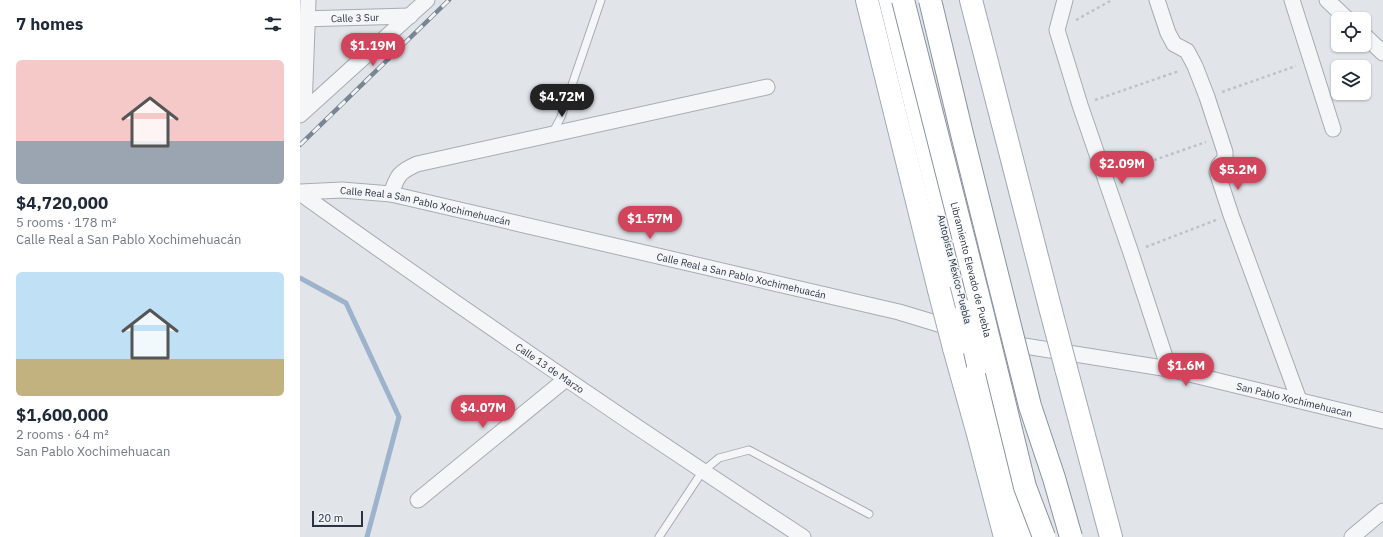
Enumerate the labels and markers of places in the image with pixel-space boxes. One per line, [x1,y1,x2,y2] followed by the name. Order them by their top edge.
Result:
[340,33,406,67] pin: $1.19M
[529,84,595,118] pin: $4.72M
[1089,151,1155,185] pin: $2.09M
[1210,157,1266,191] pin: $5.2M
[617,206,683,240] pin: $1.57M
[1158,353,1214,387] pin: $1.6M
[450,395,516,429] pin: $4.07M

